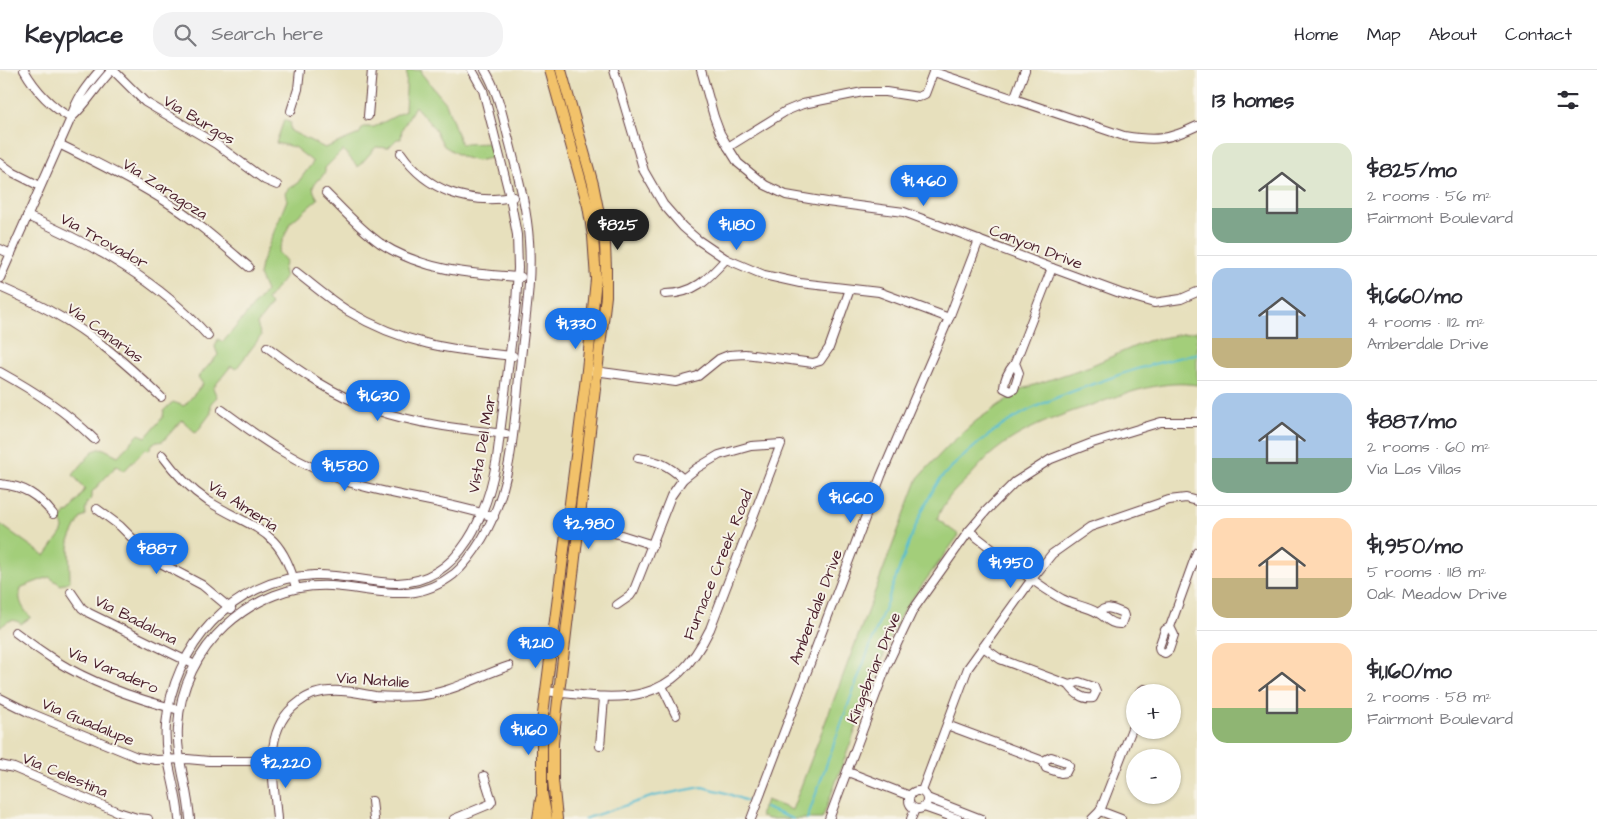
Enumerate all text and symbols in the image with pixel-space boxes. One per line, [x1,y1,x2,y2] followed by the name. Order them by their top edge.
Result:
[153,12,503,57] search box
[25,18,123,52] text: Keyplace
[171,21,199,49] icon: search
[211,21,323,48] text: Search here
[1294,22,1339,47] text: Home
[1367,22,1401,47] text: Map
[1429,22,1477,47] text: About
[1505,22,1572,47] text: Contact
[1212,86,1294,115] text: 13 homes
[1554,86,1582,114] icon: filters
[158,90,239,151] street label: Via Burgos
[117,153,212,226] street label: Via Zaragoza
[1367,156,1457,185] text: $825/mo
[1252,163,1312,223] icon: home
[883,164,965,207] pin: $1,460
[902,170,946,192] text: $1,460
[1367,185,1491,207] text: 2 rooms · 56 m²
[1367,207,1513,229] text: Fairmont Boulevard
[56,208,152,274] street label: Via Trovador
[588,208,648,251] pin: $825
[696,208,778,251] pin: $1,180
[598,214,638,236] text: $825
[719,214,755,236] text: $1,180
[986,219,1086,276] street label: Canyon Drive
[1367,282,1462,311] text: $1,660/mo
[1252,288,1312,348] icon: home
[62,298,148,368] street label: Via Canarias
[535,308,617,350] pin: $1,330
[1367,311,1485,333] text: 4 rooms · 112 m²
[556,313,596,335] text: $1,330
[1367,333,1489,355] text: Amberdale Drive
[337,380,419,422] pin: $1,630
[357,385,399,407] text: $1,630
[463,393,502,495] street label: Vista Del Mar
[1367,407,1457,436] text: $887/mo
[1252,413,1312,473] icon: home
[1367,436,1490,458] text: 2 rooms · 60 m²
[304,450,386,492] pin: $1,580
[322,455,368,477] text: $1,580
[1367,458,1461,480] text: Via Las Villas
[203,475,283,537] street label: Via Almeria
[810,482,892,524] pin: $1,660
[678,487,758,643] street label: Furnace Creek Road
[829,487,873,509] text: $1,660
[548,508,630,550] pin: $2,980
[564,513,614,535] text: $2,980
[127,532,187,575] pin: $887
[1367,532,1463,561] text: $1,950/mo
[137,538,177,560] text: $887
[1252,538,1312,598] icon: home
[784,546,848,668] street label: Amberdale Drive
[970,546,1052,589] pin: $1,950
[989,552,1033,574] text: $1,950
[1367,561,1486,583] text: 5 rooms · 118 m²
[1367,583,1507,605] text: Oak Meadow Drive
[91,590,181,650] street label: Via Badalona
[842,609,907,727] street label: Kingsbriar Drive
[495,626,577,669] pin: $1,210
[518,632,554,654] text: $1,210
[64,641,162,699] street label: Via Varadero
[1367,657,1452,686] text: $1,160/mo
[1252,663,1312,723] icon: home
[336,666,411,694] street label: Via Natalie
[1126,684,1181,804] map controls
[1126,684,1181,739] button: +
[1367,686,1492,708] text: 2 rooms · 58 m²
[38,693,138,752] street label: Via Guadalupe
[1367,708,1513,730] text: Fairmont Boulevard
[488,714,570,756] pin: $1,160
[511,719,547,741] text: $1,160
[245,746,327,789] pin: $2,220
[19,747,111,803] street label: Via Celestina
[1126,749,1181,804] button: −
[261,752,311,774] text: $2,220

